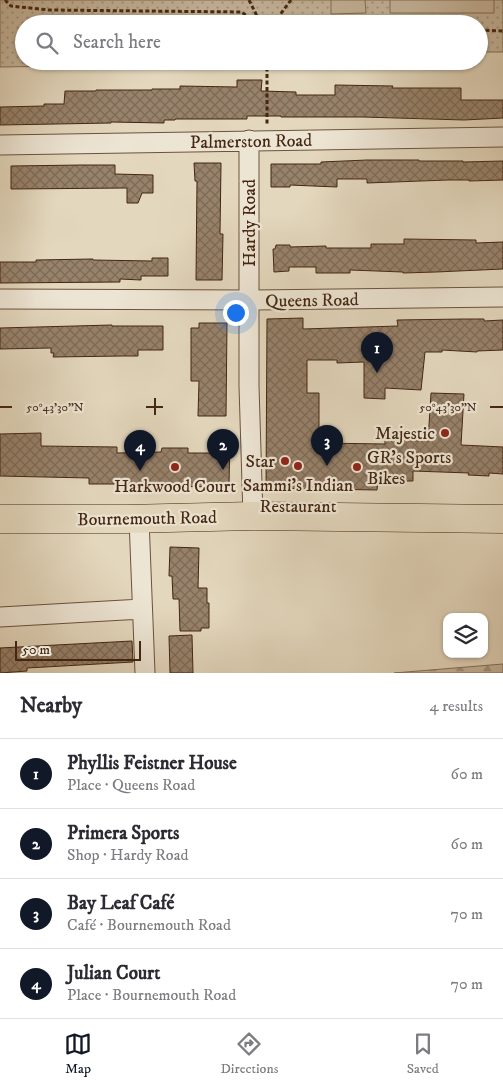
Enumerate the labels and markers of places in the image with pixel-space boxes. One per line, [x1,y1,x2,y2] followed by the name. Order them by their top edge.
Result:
[361,332,393,373] pin: 1
[375,423,435,445] place label: Majestic
[311,425,343,466] pin: 3
[439,427,451,439] marker: Majestic
[207,429,239,470] pin: 2
[124,430,156,471] pin: 4
[367,447,451,490] place label: GR's Sports Bikes
[245,451,275,473] place label: Star
[279,455,291,467] marker: Star
[292,460,304,472] marker: Sammi's Indian Restaurant
[169,461,181,473] marker: Harkwood Court
[351,461,363,473] marker: GR's Sports Bikes
[243,475,354,518] place label: Sammi's Indian Restaurant
[114,476,236,498] place label: Harkwood Court

